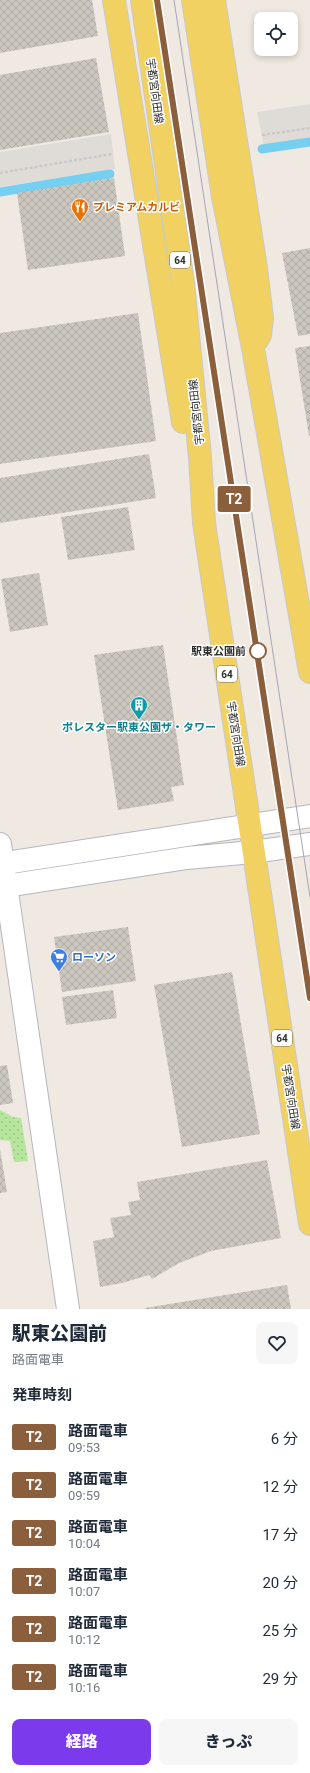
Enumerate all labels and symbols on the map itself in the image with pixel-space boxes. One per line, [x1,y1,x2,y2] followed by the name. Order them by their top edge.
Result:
[143,57,166,125] street label: 宇都宮向田線
[70,197,90,222] restaurant icon: プレミアムカルビ
[93,201,180,214] place label: プレミアムカルビ
[170,252,190,268] road number: 64
[187,378,206,445] street label: 宇都宮向田線
[216,486,252,512] line badge: T2
[249,642,267,660] marker: 駅東公園前
[191,645,246,658] place label: 駅東公園前
[217,666,237,682] road number: 64
[129,695,149,720] building icon: ポレスター駅東公園ザ・タワー
[224,700,247,768] street label: 宇都宮向田線
[62,721,216,734] place label: ポレスター駅東公園ザ・タワー
[49,947,69,972] supermarket icon: ローソン
[72,951,116,964] place label: ローソン
[272,1030,292,1046] road number: 64
[279,1063,302,1131] street label: 宇都宮向田線

